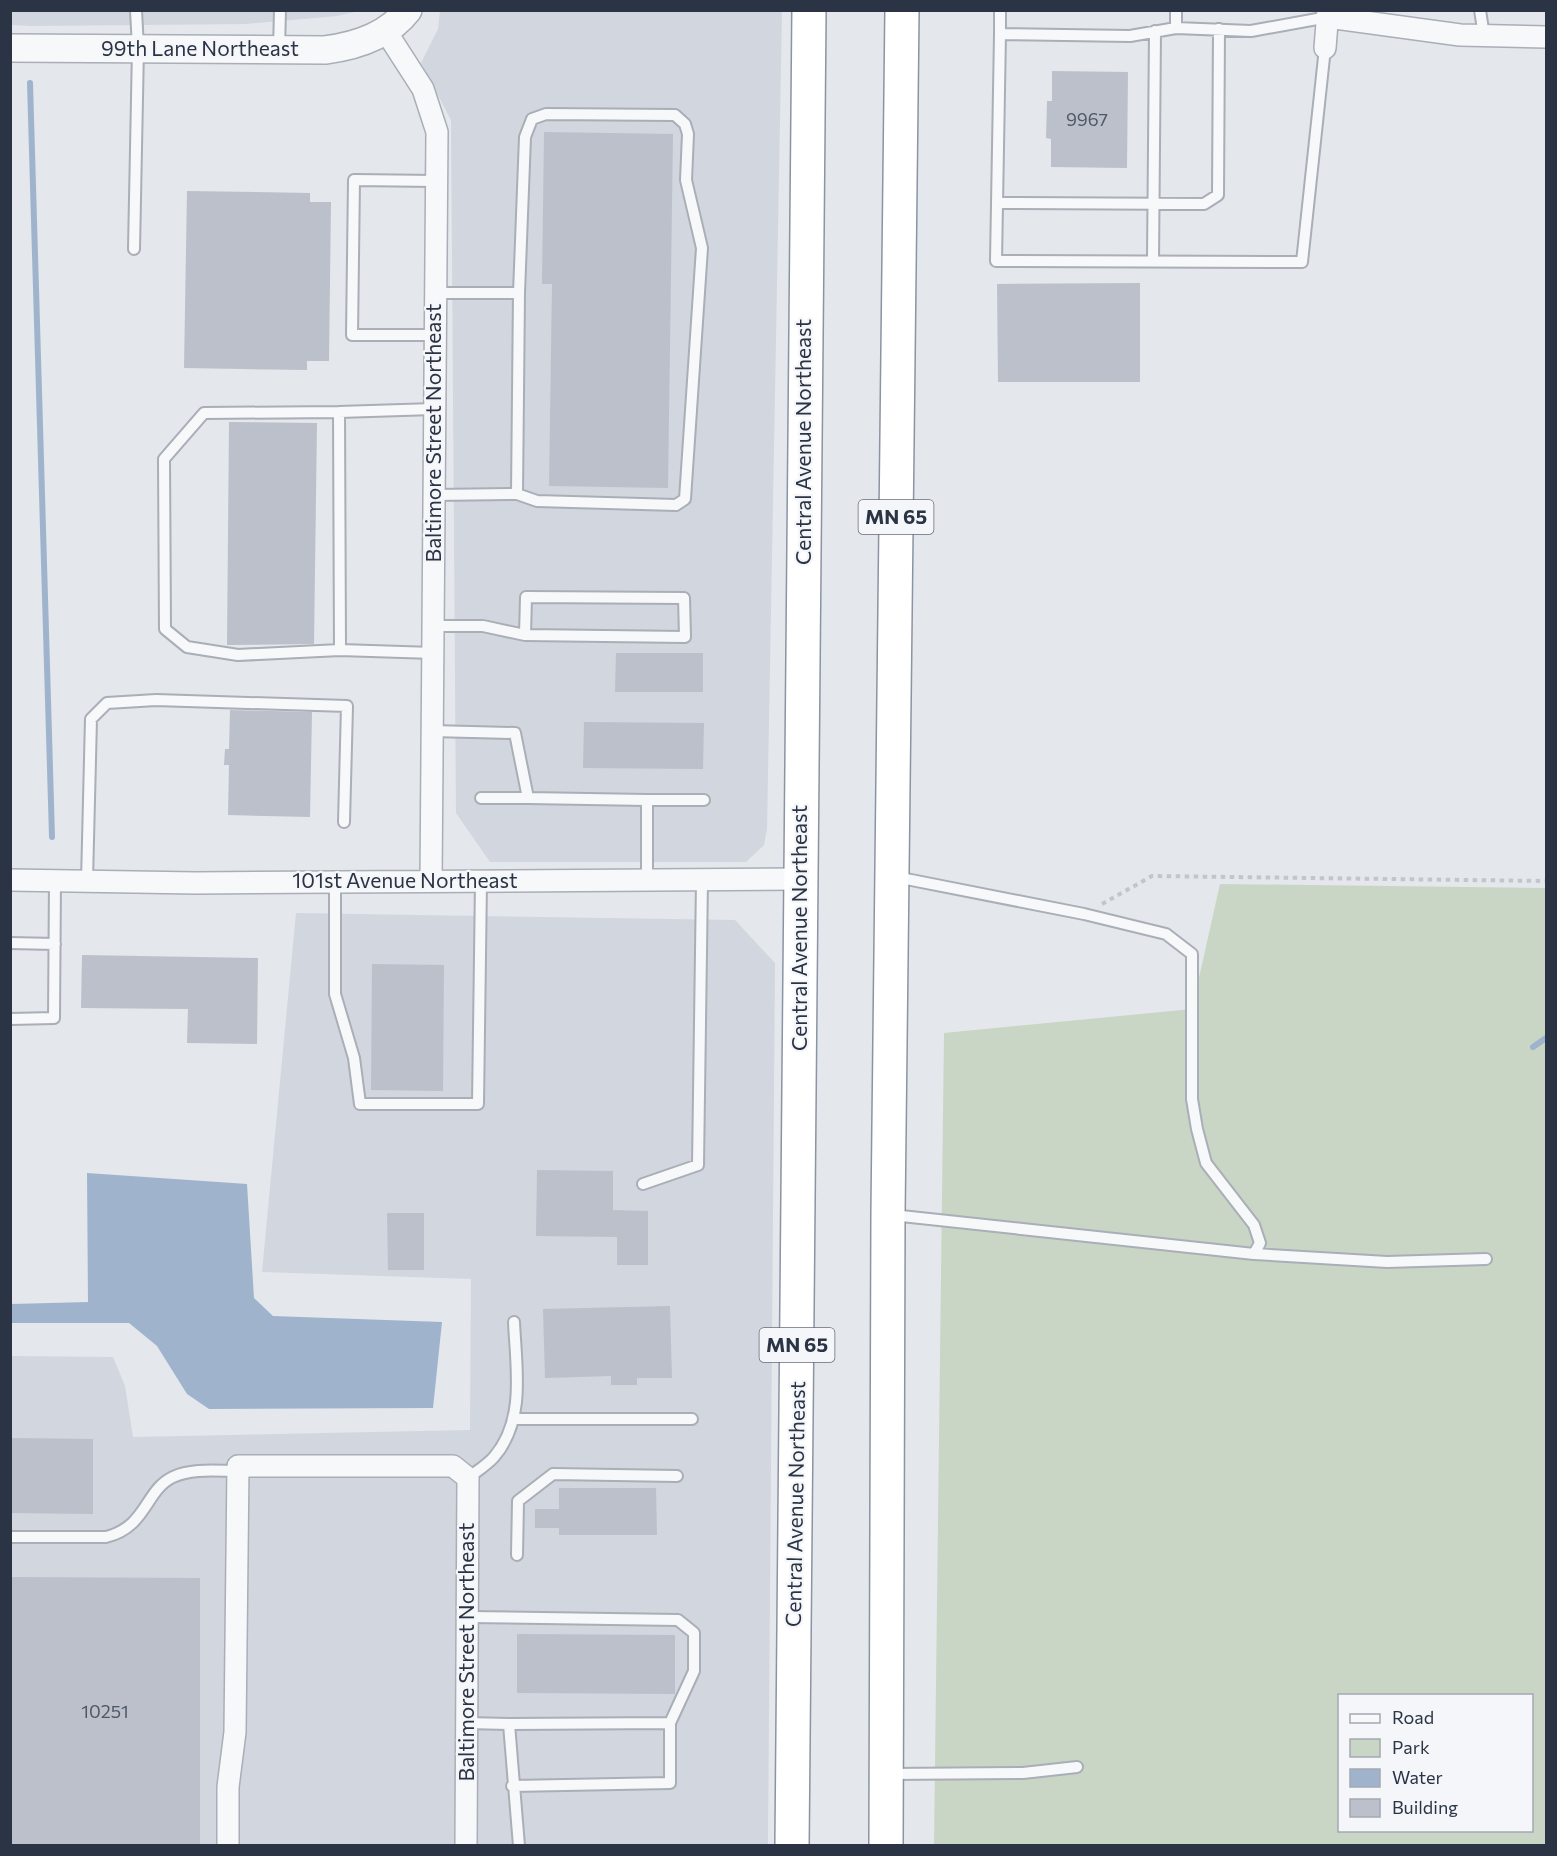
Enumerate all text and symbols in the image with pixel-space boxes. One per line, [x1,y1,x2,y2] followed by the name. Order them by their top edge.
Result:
[101,35,299,60] street label: 99th Lane Northeast
[1066,108,1108,130] house number: 9967
[420,304,445,562] street label: Baltimore Street Northeast
[790,319,815,565] street label: Central Avenue Northeast
[858,500,934,534] road number: MN 65
[786,805,811,1051] street label: Central Avenue Northeast
[292,867,518,892] street label: 101st Avenue Northeast
[760,1328,834,1362] road number: MN 65
[780,1381,809,1627] street label: Central Avenue Northeast
[453,1523,478,1781] street label: Baltimore Street Northeast
[1338,1694,1533,1832] legend
[81,1700,129,1722] house number: 10251
[1392,1706,1434,1728] text: Road
[1392,1736,1430,1758] text: Park
[1392,1766,1443,1788] text: Water
[1392,1796,1458,1818] text: Building

